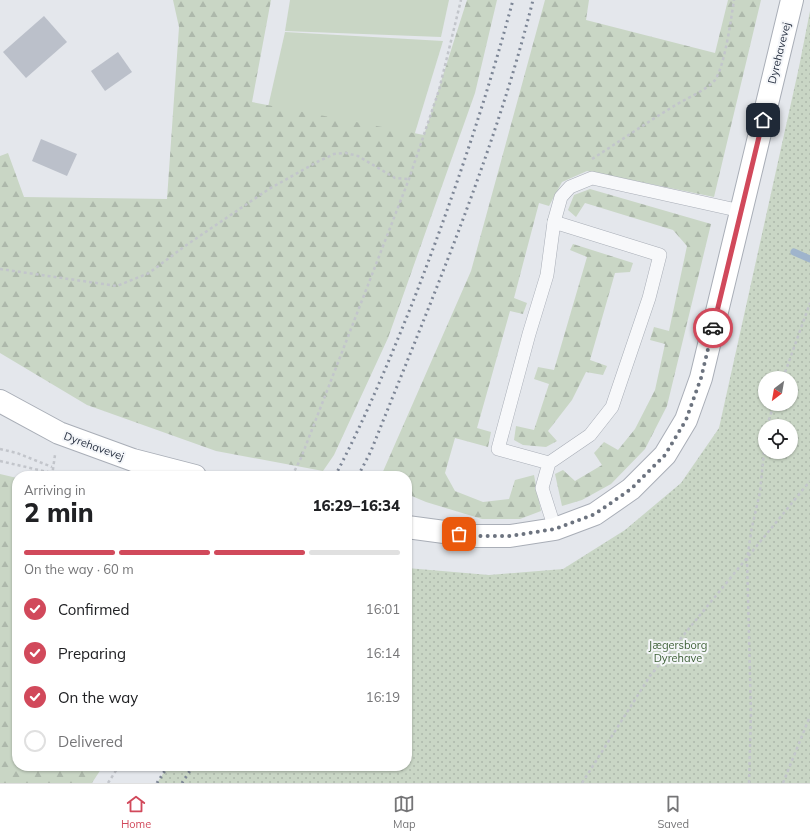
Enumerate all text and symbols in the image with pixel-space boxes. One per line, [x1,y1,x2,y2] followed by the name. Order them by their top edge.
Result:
[765,21,793,85] street label: Dyrehavevej
[746,103,780,137] pin
[752,109,774,131] icon: home
[693,308,733,348] courier
[702,317,724,339] icon: car
[758,371,798,411] north arrow
[758,371,798,459] map controls
[758,419,798,459] button: locate
[62,429,126,463] street label: Dyrehavevej
[24,482,86,498] text: Arriving in
[24,496,94,529] text: 2 min
[313,496,400,515] text: 16:29–16:34
[442,517,476,551] pin
[448,523,470,545] icon: bag
[24,561,134,577] text: On the way · 60 m
[24,598,46,620] icon: check
[58,600,129,619] text: Confirmed
[366,601,400,617] text: 16:01
[649,638,707,665] park label: Jægersborg Dyrehave
[24,642,46,664] icon: check
[58,644,126,663] text: Preparing
[366,645,400,661] text: 16:14
[24,686,46,708] icon: check
[58,688,138,707] text: On the way
[366,689,400,705] text: 16:19
[58,732,123,751] text: Delivered
[121,793,151,831] tab: Home
[393,793,416,831] tab: Map
[657,793,689,831] tab: Saved

